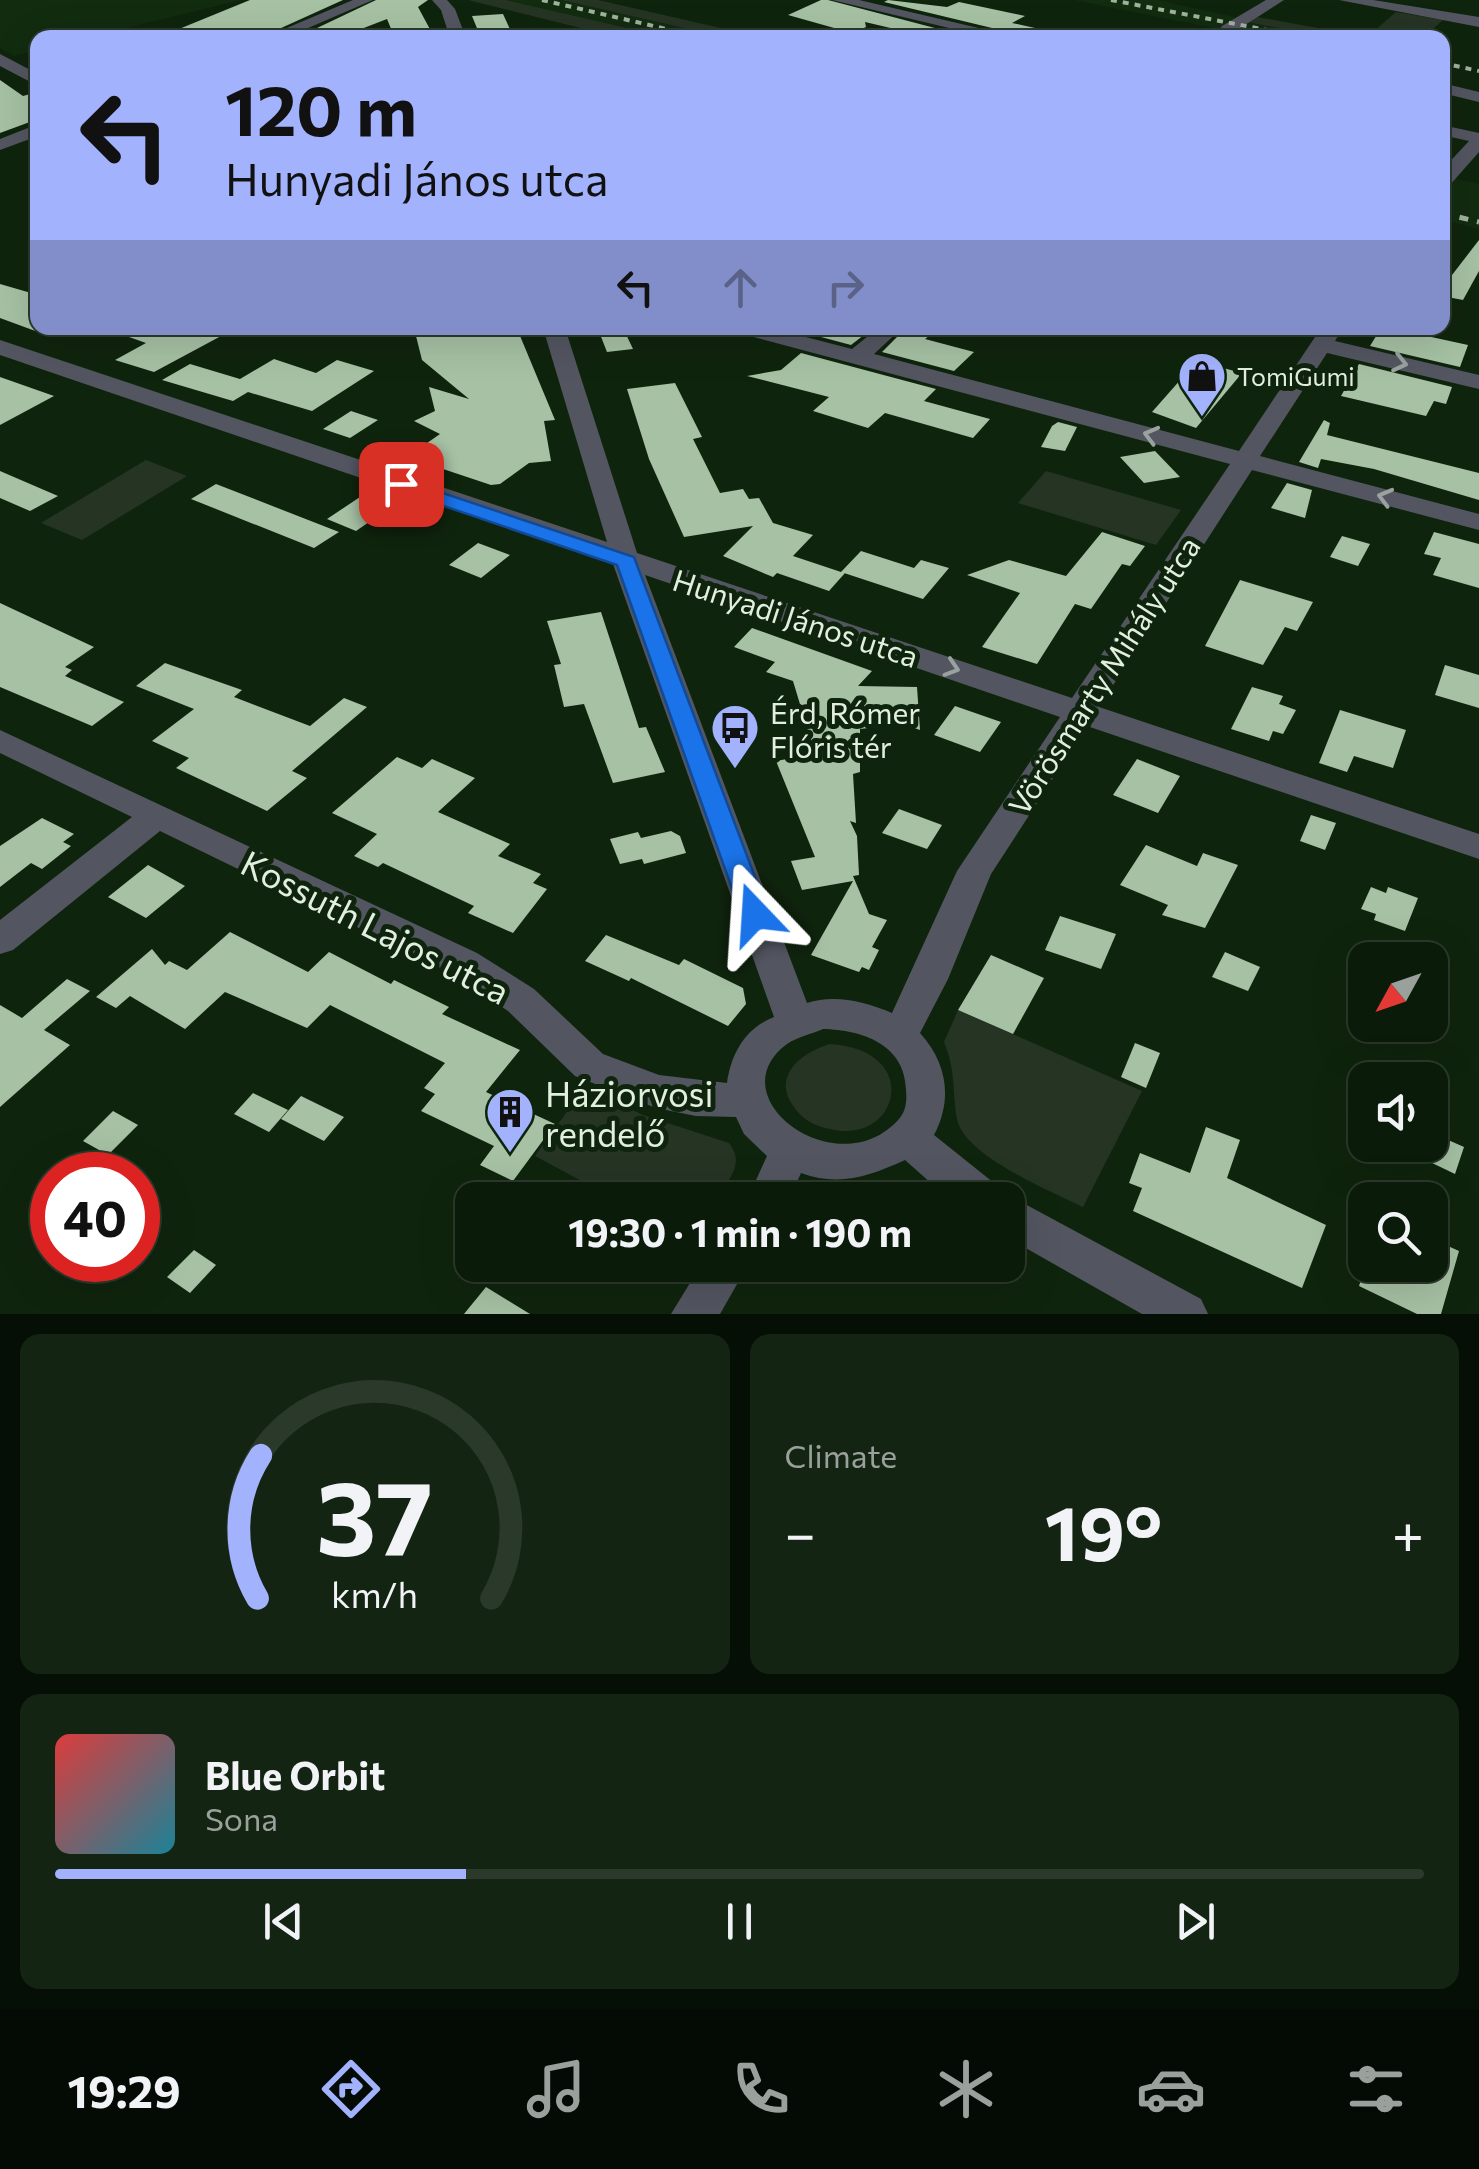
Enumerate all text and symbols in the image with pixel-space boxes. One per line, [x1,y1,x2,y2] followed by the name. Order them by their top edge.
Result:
[225,65,417,150] text: 120 m
[60,70,190,200] icon: left
[225,150,608,205] text: Hunyadi János utca
[608,260,663,315] icon: left
[713,260,768,315] icon: ahead
[818,260,873,315] icon: right
[1176,350,1228,418] shop icon: TomiGumi
[1391,351,1408,372] one-way arrow
[1237,361,1355,391] place label: TomiGumi
[1142,425,1160,446] one-way arrow
[359,442,444,527] pin
[374,457,429,512] icon: arrive
[1377,488,1394,509] one-way arrow
[999,529,1207,821] street label: Vörösmarty Mihály utca
[669,560,923,674] street label: Hunyadi János utca
[943,657,960,677] one-way arrow
[770,693,920,764] place label: Érd, Rómer Flóris tér
[709,702,761,770] bus stop icon: Érd, Rómer Flóris tér
[235,840,517,1012] street label: Kossuth Lajos utca
[703,862,807,966] position arrow
[1348,942,1448,1042] north arrow
[1348,942,1448,1282] map controls
[1348,1062,1448,1162] button: sound
[545,1071,713,1154] place label: Háziorvosi rendelő
[484,1086,536,1154] building icon: Háziorvosi rendelő
[30,1152,160,1282] speed limit sign: 40
[1348,1182,1448,1282] button: search
[568,1208,912,1255] text: 19:30 · 1 min · 190 m
[785,1435,897,1475] text: Climate
[316,1450,433,1577] text: 37
[1045,1485,1163,1576] text: 19°
[785,1498,816,1565] text: −
[1392,1498,1424,1565] text: +
[331,1572,418,1615] text: km/h
[205,1751,385,1798] text: Blue Orbit
[205,1798,278,1838] text: Sona
[256,1894,311,1949] icon: previous
[712,1894,767,1949] icon: pause
[1168,1894,1223,1949] icon: next
[316,2054,386,2124] icon: directions
[521,2054,591,2124] icon: music
[726,2054,796,2124] icon: phone
[931,2054,1001,2124] icon: climate
[1136,2054,1206,2124] icon: car
[1341,2054,1411,2124] icon: filters
[68,2062,181,2117] text: 19:29

